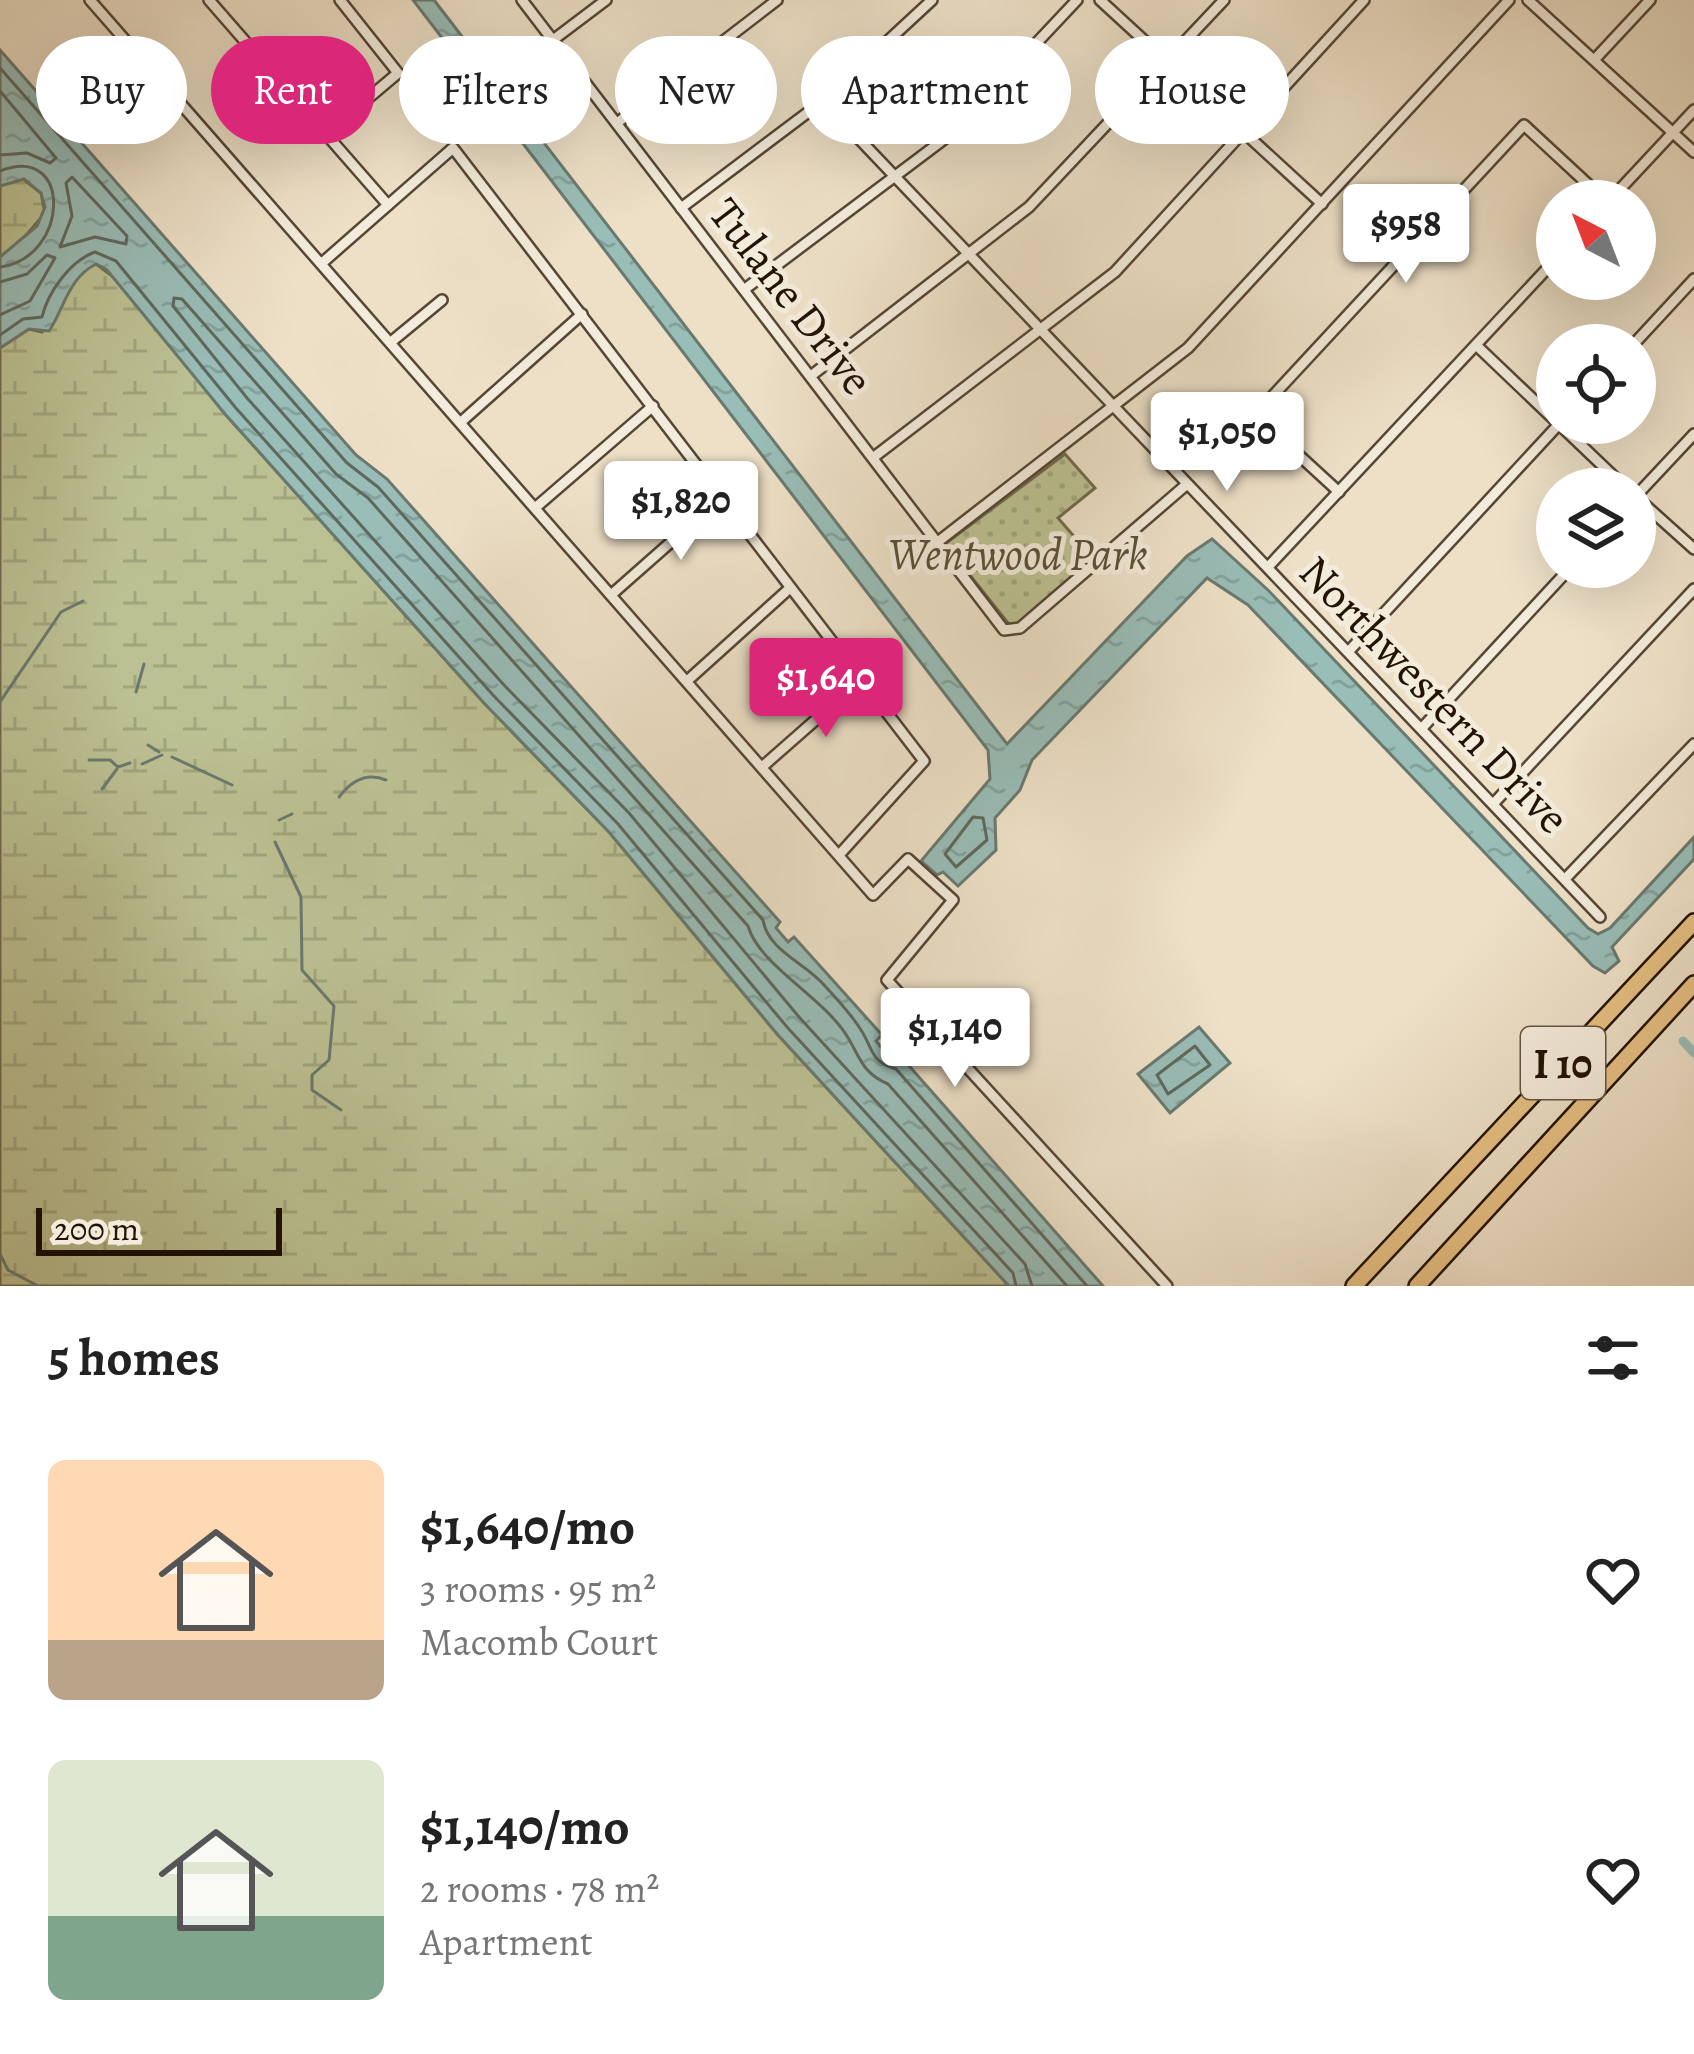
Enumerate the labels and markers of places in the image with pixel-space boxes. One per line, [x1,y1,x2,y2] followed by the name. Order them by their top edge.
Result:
[1335,184,1477,286] pin: $958
[1129,392,1325,494] pin: $1,050
[583,461,779,563] pin: $1,820
[728,638,924,740] pin: $1,640
[857,988,1053,1090] pin: $1,140

